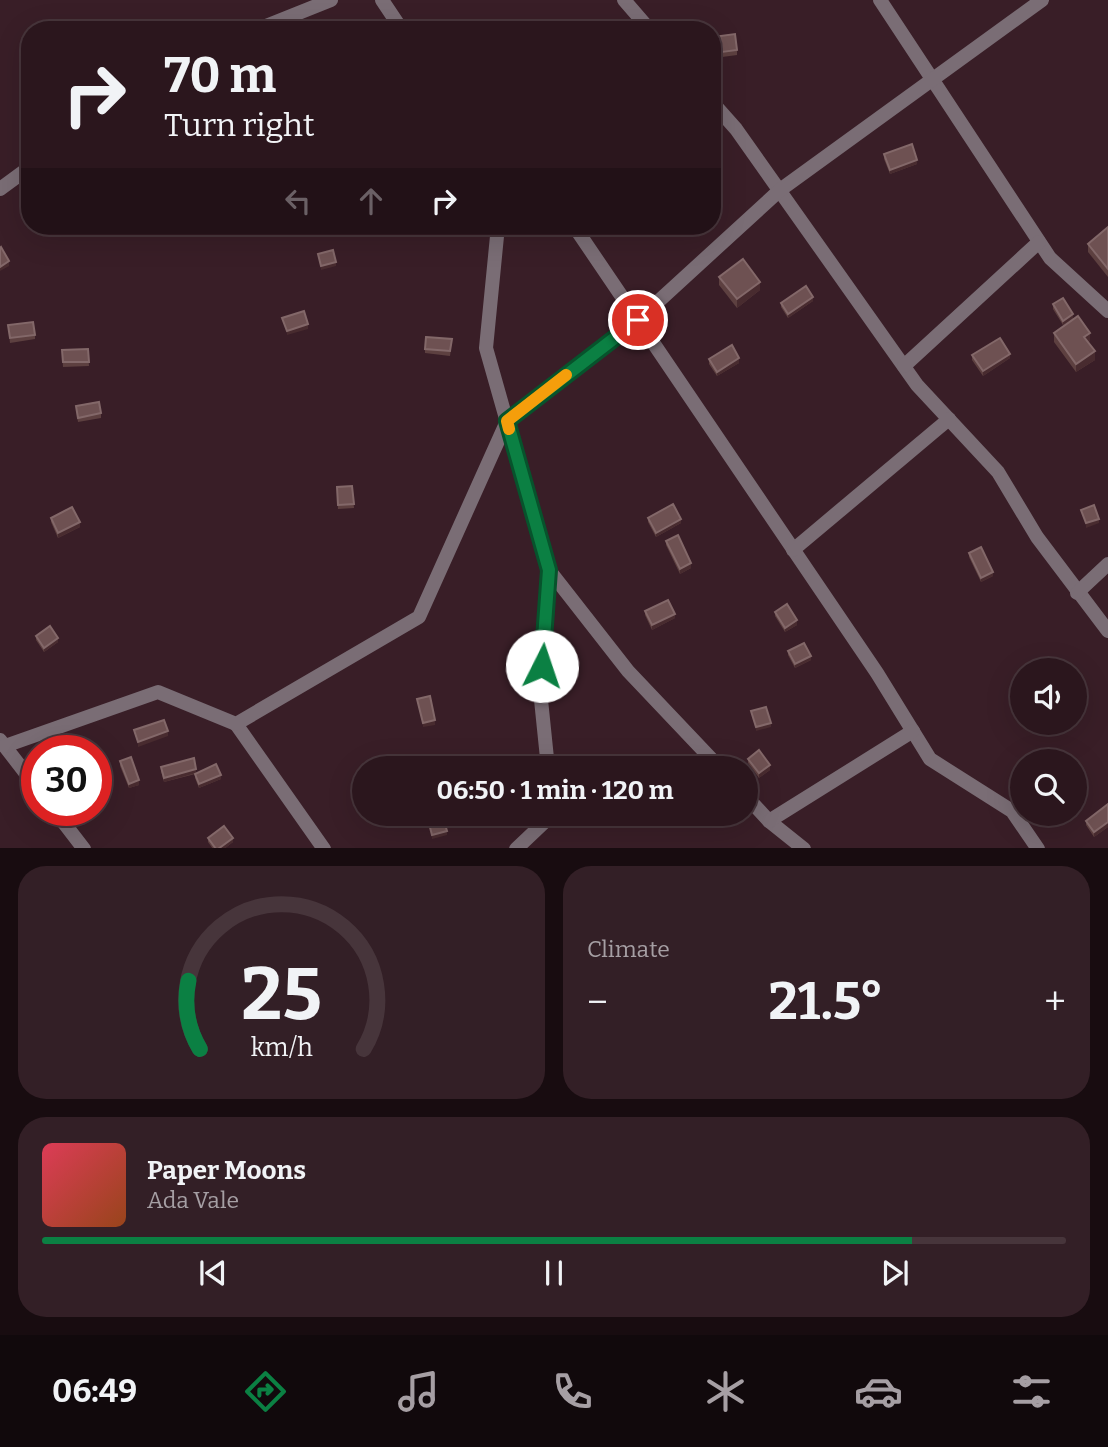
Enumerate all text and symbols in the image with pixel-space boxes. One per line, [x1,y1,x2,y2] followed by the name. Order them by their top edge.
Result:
[164,46,276,105] text: 70 m
[49,49,140,140] icon: right
[164,106,315,144] text: Turn right
[279,182,317,220] icon: left
[352,182,390,220] icon: ahead
[425,182,463,220] icon: right
[608,290,668,350] pin
[619,301,657,339] icon: arrive
[505,629,579,703] position arrow
[1010,658,1087,826] map controls
[1010,658,1087,735] button: sound
[21,735,112,826] speed limit sign: 30
[1010,749,1087,826] button: search
[436,775,674,806] text: 06:50 · 1 min · 120 m
[587,935,670,963] text: Climate
[241,951,322,1038] text: 25
[769,970,884,1033] text: 21.5°
[587,979,608,1025] text: −
[1044,979,1066,1025] text: +
[251,1032,313,1062] text: km/h
[147,1155,306,1186] text: Paper Moons
[147,1186,239,1214] text: Ada Vale
[194,1254,232,1292] icon: previous
[535,1254,573,1292] icon: pause
[876,1254,914,1292] icon: next
[241,1367,290,1416] icon: directions
[394,1367,443,1416] icon: music
[548,1367,597,1416] icon: phone
[701,1367,750,1416] icon: climate
[854,1367,903,1416] icon: car
[1007,1367,1056,1416] icon: filters
[52,1372,137,1410] text: 06:49

